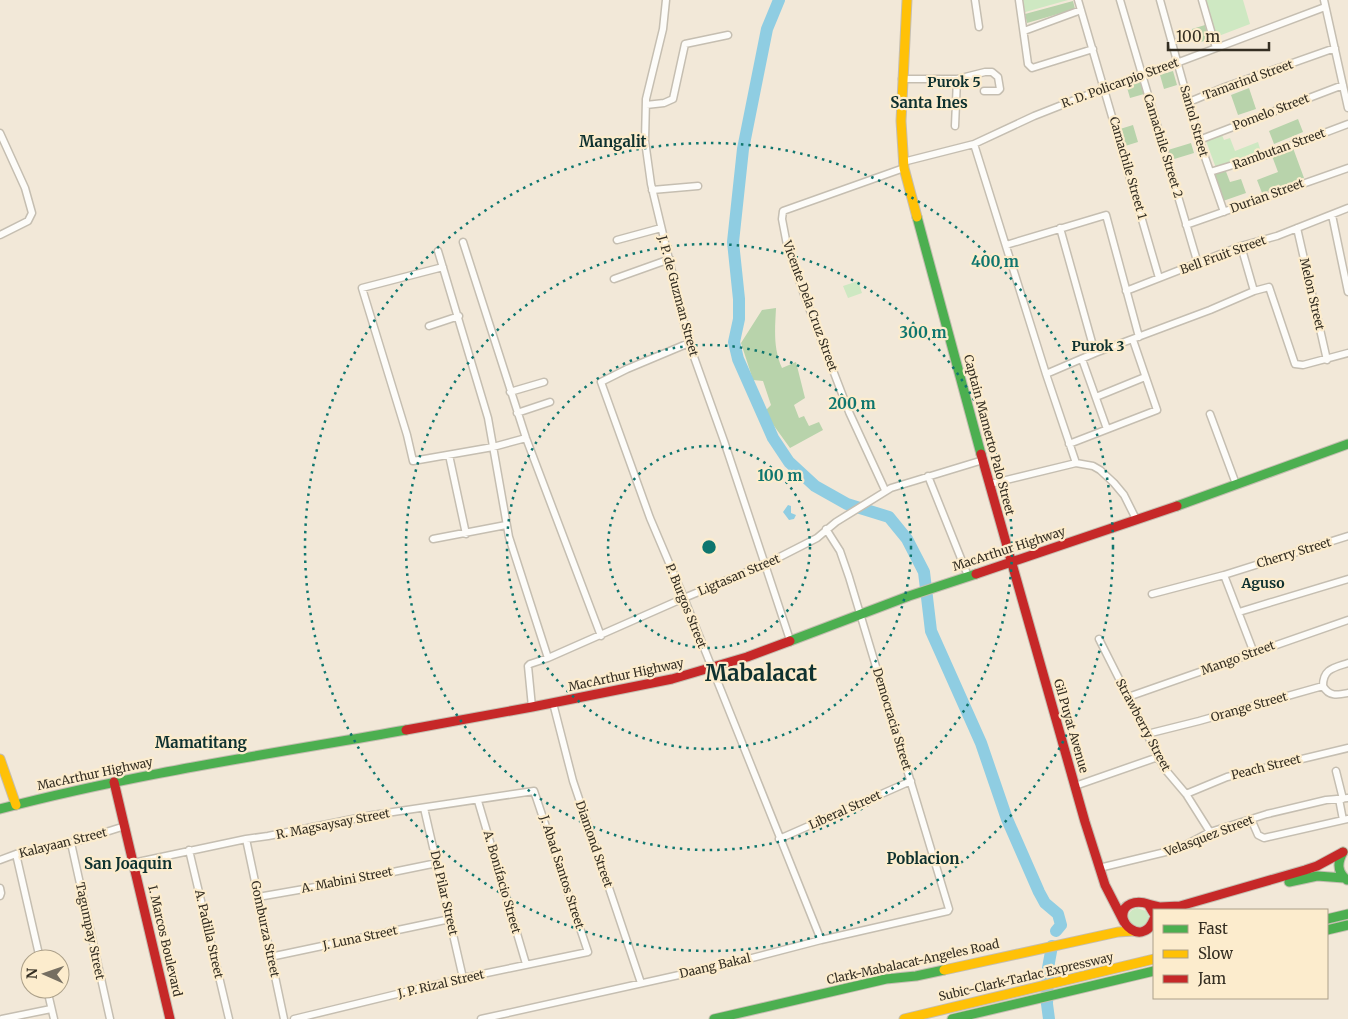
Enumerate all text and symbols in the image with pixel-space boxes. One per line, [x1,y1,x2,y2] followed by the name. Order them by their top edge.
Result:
[1168,20,1269,52] scale bar
[1176,27,1220,46] text: 100 m
[1059,54,1181,111] street label: R. D. Policarpio Street
[1201,56,1295,103] street label: Tamarind Street
[927,73,981,91] district label: Purok 5
[1177,83,1212,159] street label: Santol Street
[1231,90,1311,133] street label: Pomelo Street
[1141,92,1186,199] street label: Camachile Street 2
[890,93,968,112] district label: Santa Ines
[1107,115,1150,221] street label: Camachile Street 1
[1230,125,1328,172] street label: Rambutan Street
[579,132,647,151] district label: Mangalit
[1228,175,1306,216] street label: Durian Street
[1178,232,1268,277] street label: Bell Fruit Street
[655,233,702,358] street label: J. P. de Guzman Street
[779,237,841,374] street label: Vicente Dela Cruz Street
[971,252,1019,271] text: 400 m
[1297,256,1328,332] street label: Melon Street
[899,323,947,342] text: 300 m
[1071,337,1125,355] district label: Purok 3
[961,353,1018,517] street label: Captain Mamerto Palo Street
[828,394,876,413] text: 200 m
[758,466,802,485] text: 100 m
[951,523,1067,574] street label: MacArthur Highway
[1255,534,1333,571] street label: Cherry Street
[700,538,718,556] centre of rings
[696,550,782,599] street label: Ligtasan Street
[663,561,710,651] street label: P. Burgos Street
[1240,574,1285,592] district label: Aguso
[1199,637,1277,678] street label: Mango Street
[567,655,685,694] street label: MacArthur Highway
[705,659,817,687] district label: Mabalacat
[870,666,915,772] street label: Democracia Street
[1113,676,1174,774] street label: Strawberry Street
[1051,677,1092,775] street label: Gil Puyat Avenue
[1209,688,1289,725] street label: Orange Street
[155,733,248,752] district label: Mamatitang
[1230,751,1303,782] street label: Peach Street
[36,754,154,793] street label: MacArthur Highway
[806,787,884,832] street label: Liberal Street
[573,799,616,889] street label: Diamond Street
[275,805,391,842] street label: R. Magsaysay Street
[537,812,588,931] street label: J. Abad Santos Street
[1161,812,1256,860] street label: Velasquez Street
[17,824,109,861] street label: Kalayaan Street
[480,828,524,935] street label: A. Bonifacio Street
[427,849,462,937] street label: Del Pilar Street
[887,849,959,868] district label: Poblacion
[84,854,172,873] district label: San Joaquin
[299,863,394,896] street label: A. Mabini Street
[248,879,283,979] street label: Gomburza Street
[73,881,108,981] street label: Tagumpay Street
[145,884,186,998] street label: I. Marcos Boulevard
[192,887,227,980] street label: A. Padilla Street
[1153,909,1328,999] legend
[1198,919,1228,938] text: Fast
[320,922,399,953] street label: J. Luna Street
[825,936,1001,987] street label: Clark-Mabalacat-Angeles Road
[1198,944,1233,963] text: Slow
[20,949,70,999] north arrow
[937,949,1115,1004] street label: Subic-Clark-Tarlac Expressway
[678,950,752,981] street label: Daang Bakal
[395,966,486,1001] street label: J. P. Rizal Street
[23,968,41,979] text: N
[1197,969,1226,988] text: Jam

